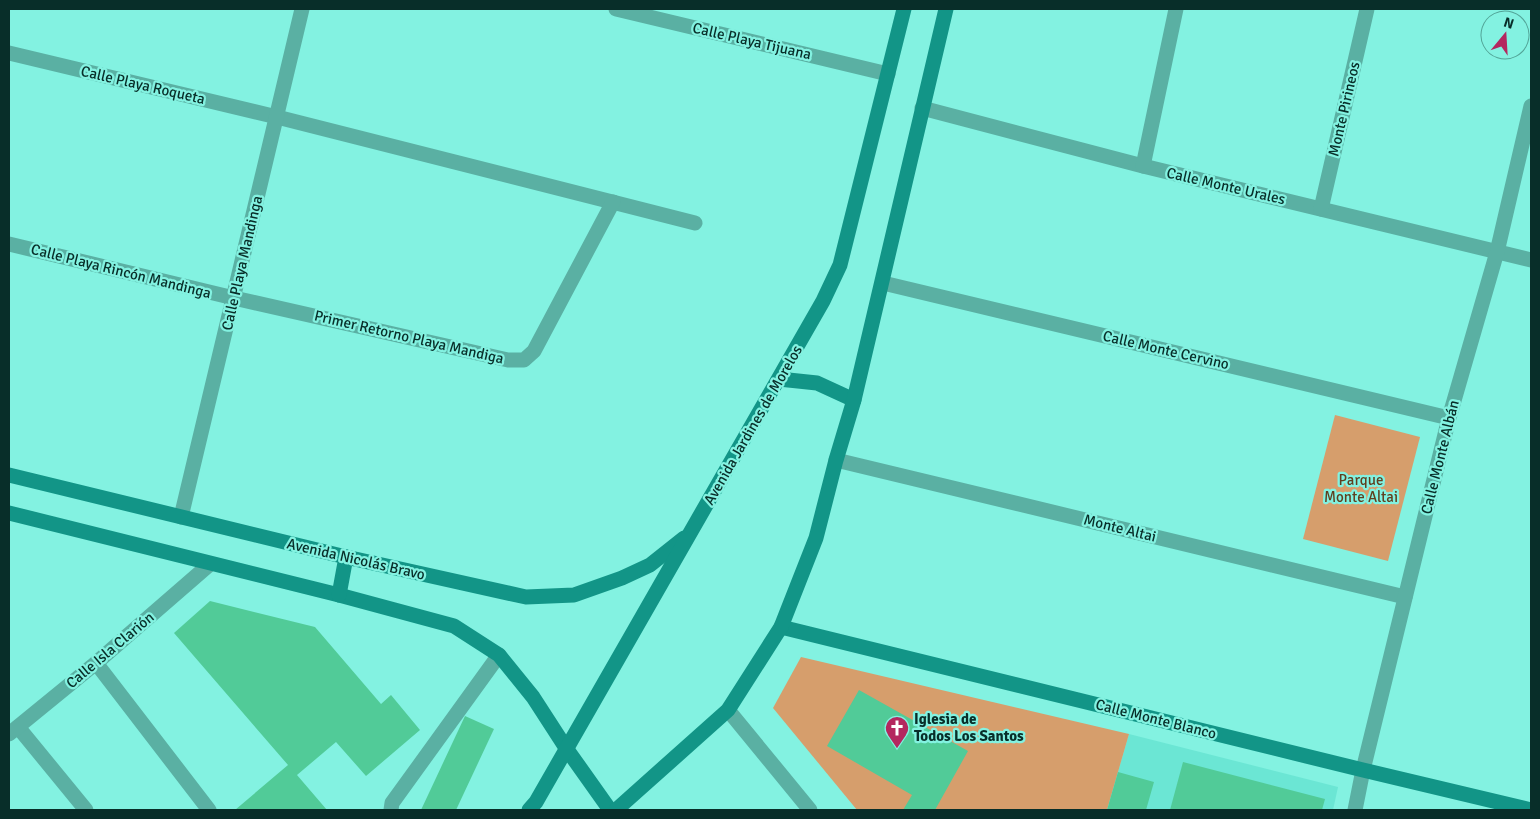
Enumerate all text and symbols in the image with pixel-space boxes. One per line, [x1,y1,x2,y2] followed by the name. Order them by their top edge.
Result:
[1480,10,1530,60] north arrow
[1502,14,1516,33] text: N
[691,19,813,63] street label: Calle Playa Tijuana
[1324,60,1364,158] street label: Monte Pirineos
[79,62,207,108] street label: Calle Playa Roqueta
[1165,164,1288,209] street label: Calle Monte Urales
[218,194,266,332] street label: Calle Playa Mandinga
[29,240,213,302] street label: Calle Playa Rincón Mandinga
[312,306,506,368] street label: Primer Retorno Playa Mandiga
[1101,327,1231,373] street label: Calle Monte Cervino
[700,342,806,508] street label: Avenida Jardines de Morelos
[1417,398,1463,516] street label: Calle Monte Albán
[1324,471,1398,506] park label: Parque Monte Altai
[1082,510,1158,546] street label: Monte Altai
[285,534,427,584] street label: Avenida Nicolás Bravo
[62,608,158,692] street label: Calle Isla Clarión
[1094,695,1219,743] street label: Calle Monte Blanco
[914,710,1024,745] place label: Iglesia de Todos Los Santos
[884,715,910,749] church icon: Iglesia de Todos Los Santos

